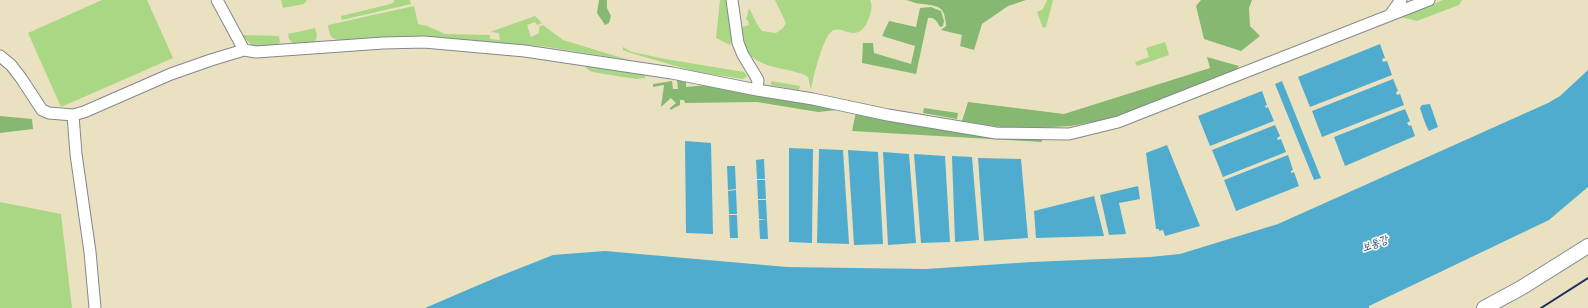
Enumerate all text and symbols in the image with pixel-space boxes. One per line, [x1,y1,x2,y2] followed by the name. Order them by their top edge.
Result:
[1360,233,1390,255] water label: 보통강

